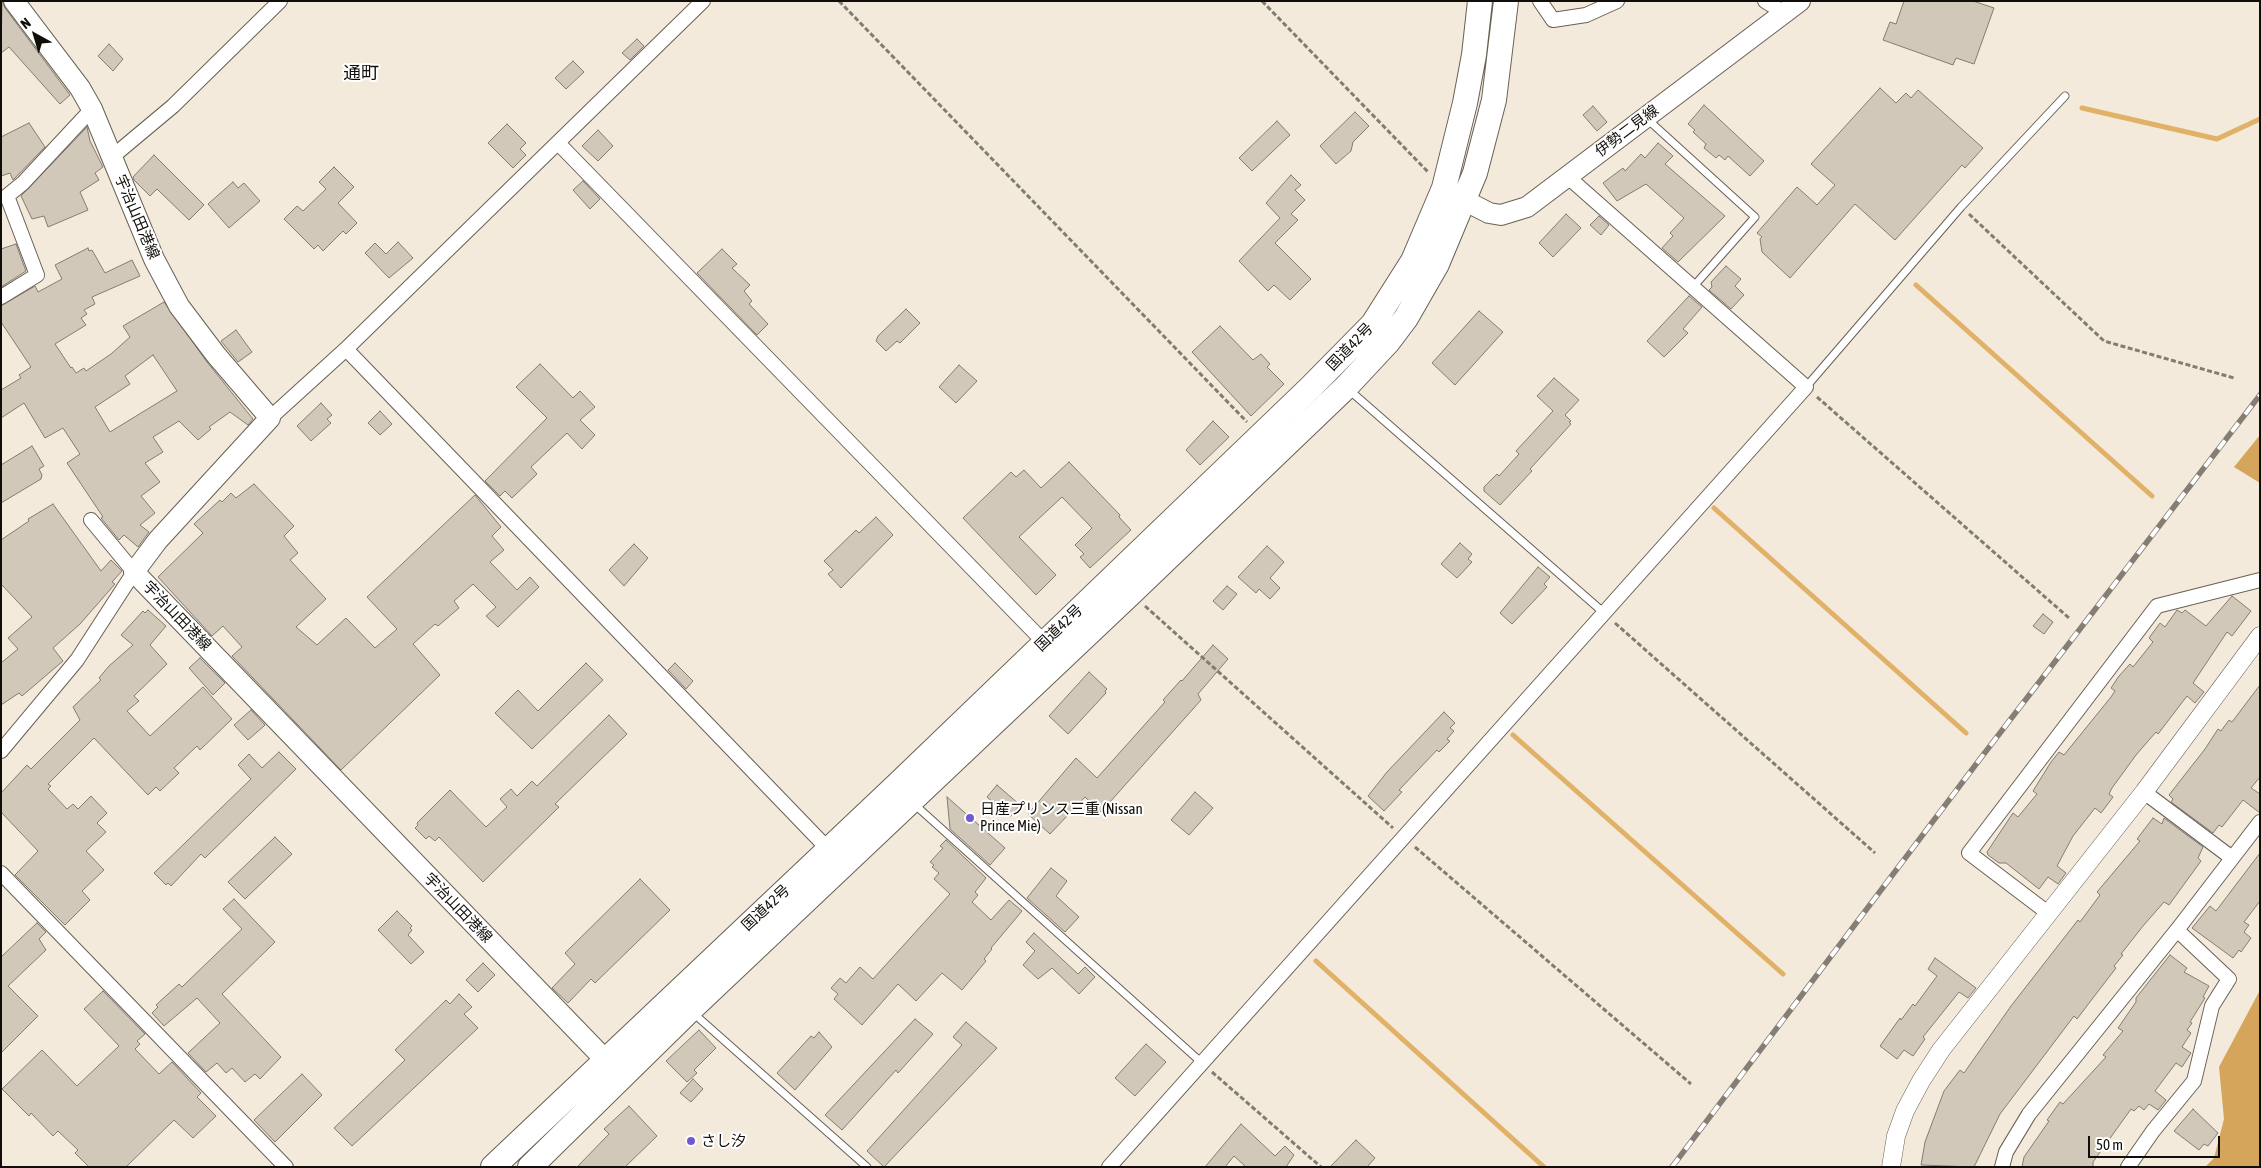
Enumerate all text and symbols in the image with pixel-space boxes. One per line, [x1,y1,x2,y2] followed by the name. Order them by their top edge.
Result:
[10,10,60,60] north arrow
[17,15,34,32] text: N
[343,62,379,84] district label: 通町
[1592,101,1662,161] street label: 伊勢二見線
[111,172,163,262] street label: 宇治山田港線
[1323,319,1377,375] street label: 国道42号
[139,577,215,655] street label: 宇治山田港線
[1031,601,1087,655] street label: 国道42号
[980,800,1143,835] place label: 日産プリンス三重 (Nissan Prince Mie)
[964,812,976,824] marker: 日産プリンス三重 (Nissan Prince Mie)
[420,869,496,947] street label: 宇治山田港線
[738,881,794,935] street label: 国道42号
[2091,1126,2224,1158] scale bar
[701,1132,746,1150] place label: さし汐
[685,1135,697,1147] marker: さし汐
[2096,1136,2123,1153] text: 50 m

